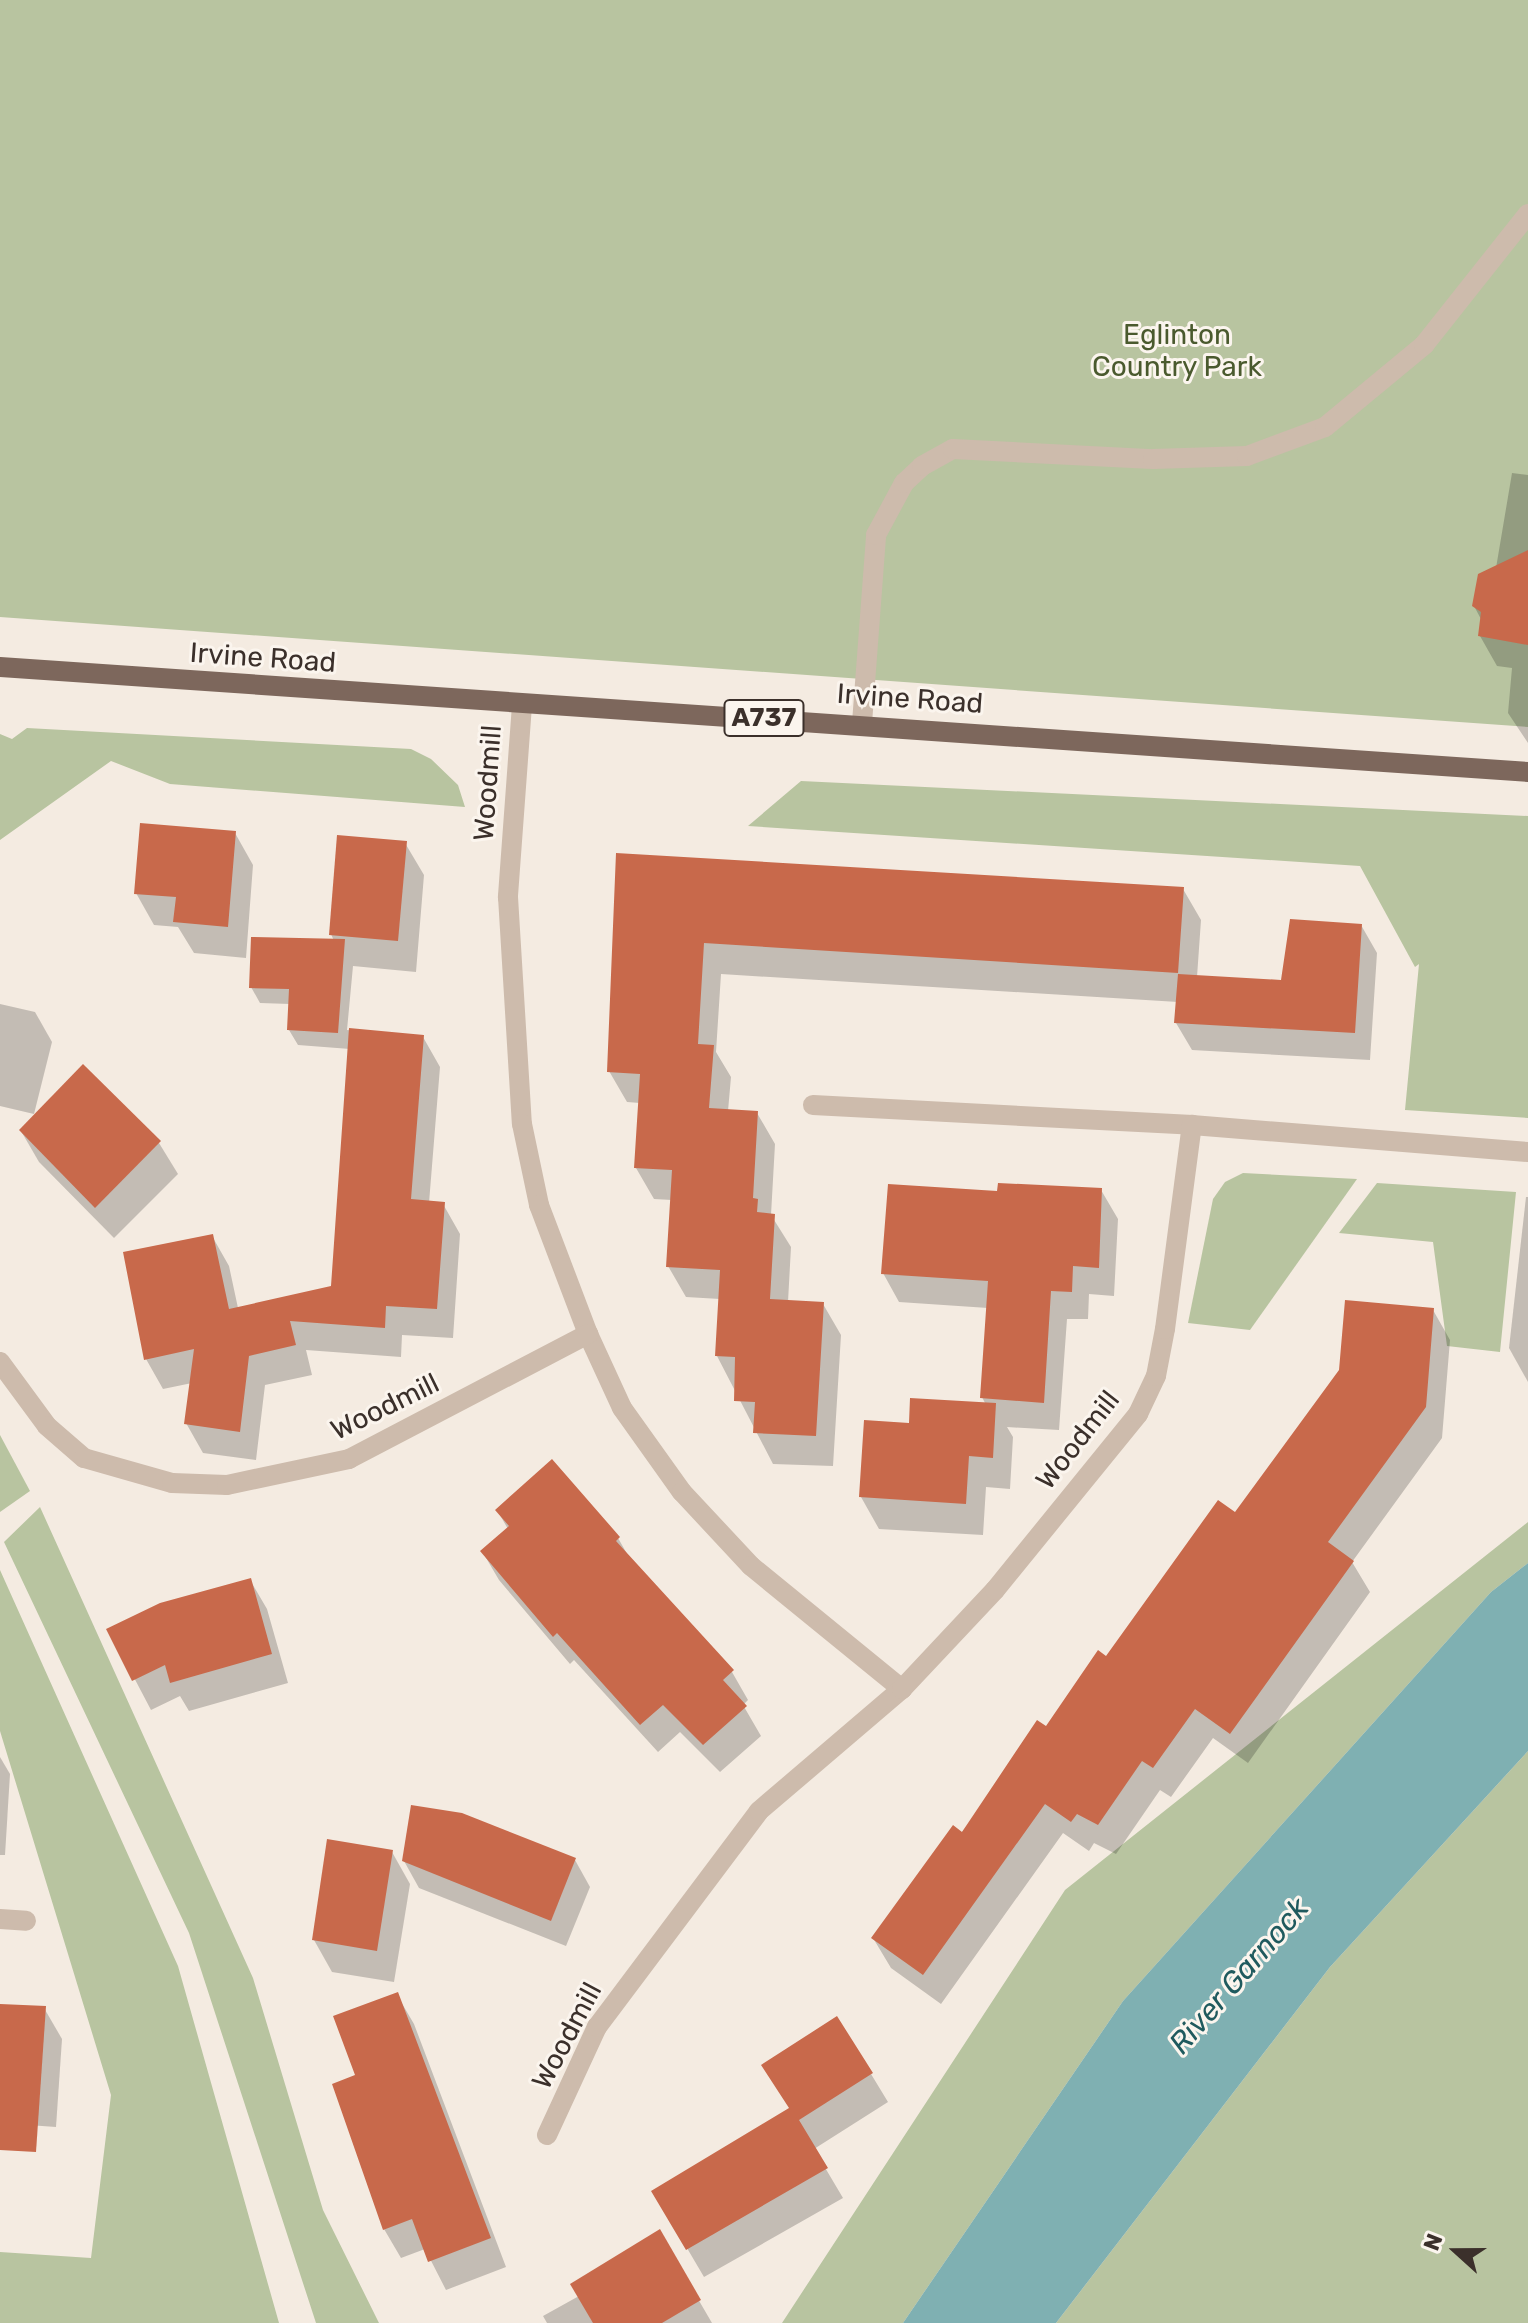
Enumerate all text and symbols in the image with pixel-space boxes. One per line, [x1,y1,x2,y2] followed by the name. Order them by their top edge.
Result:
[1092,318,1262,384] park label: Eglinton Country Park
[189,636,337,680] street label: Irvine Road
[836,677,984,721] street label: Irvine Road
[722,696,806,740] road number: A737
[467,724,509,842] street label: Woodmill
[326,1366,444,1448] street label: Woodmill
[1029,1384,1127,1496] street label: Woodmill
[1161,1890,1317,2062] water label: River Garnock
[525,1977,609,2095] street label: Woodmill
[1416,2211,1496,2291] north arrow
[1418,2230,1449,2254] text: N

